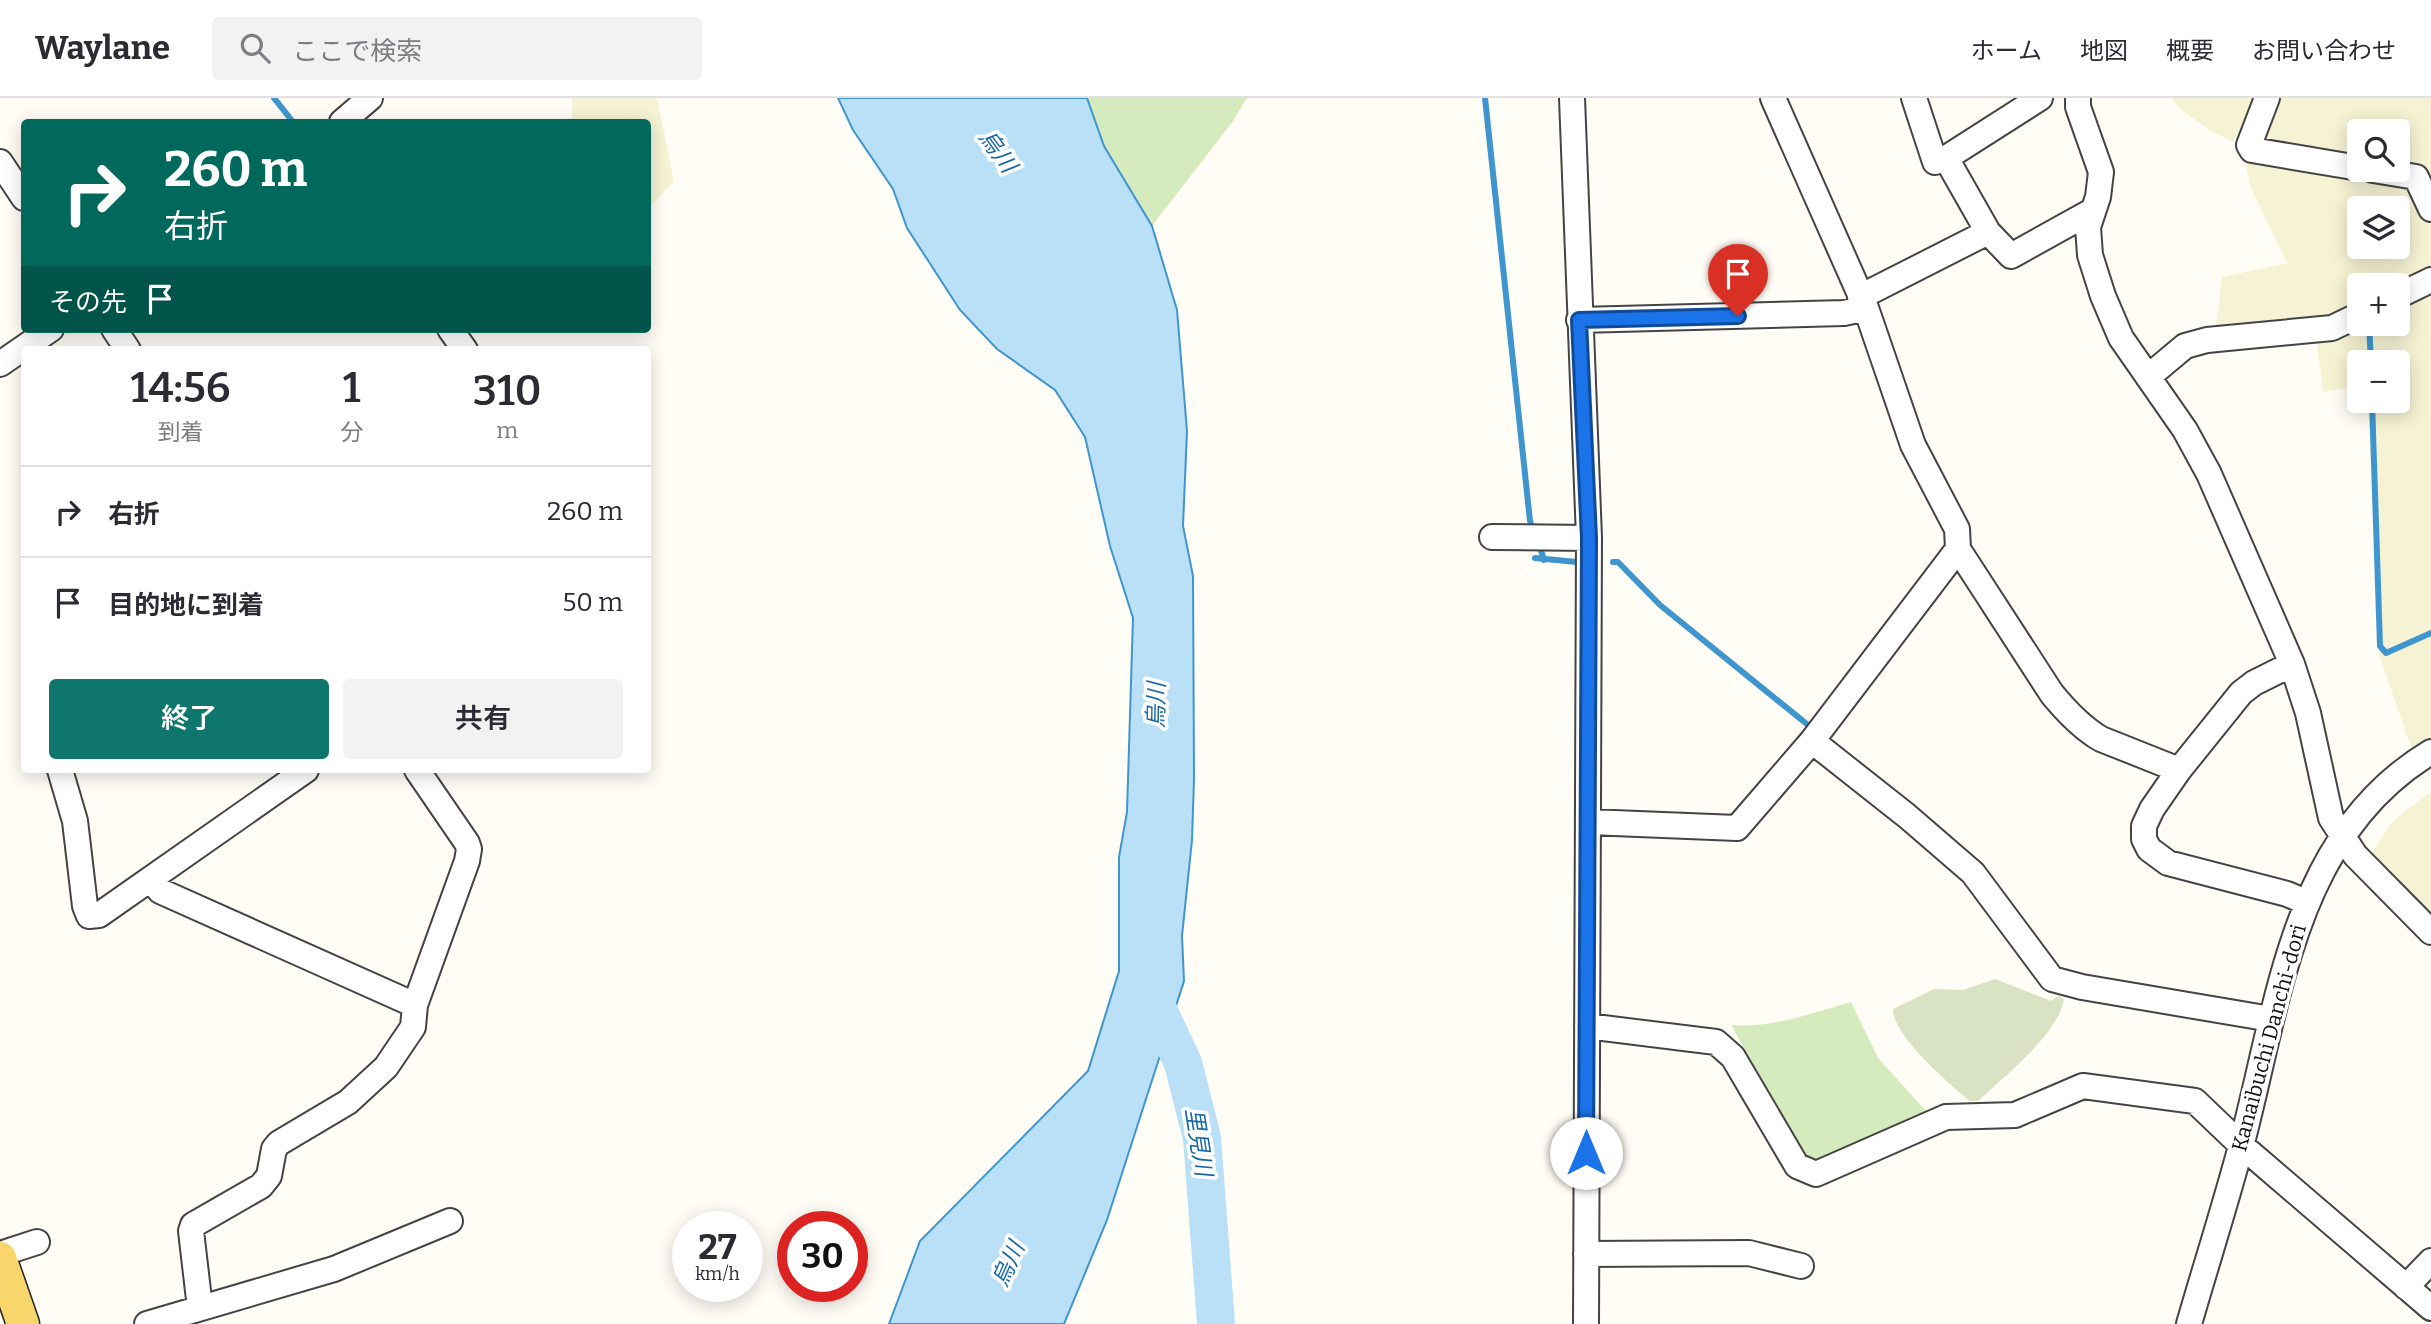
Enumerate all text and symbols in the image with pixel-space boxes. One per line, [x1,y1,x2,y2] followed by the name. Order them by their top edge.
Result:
[212,17,702,80] search box
[35,28,170,68] text: Waylane
[236,29,274,67] icon: search
[292,36,422,67] text: ここで検索
[1971,37,2042,65] text: ホーム
[2080,37,2128,65] text: 地図
[2166,37,2214,65] text: 概要
[2252,37,2396,65] text: お問い合わせ
[2347,119,2410,413] map controls
[2347,119,2410,182] button: search
[973,124,1025,180] water label: 烏川
[164,140,307,199] text: 260 m
[49,147,140,238] icon: right
[2347,196,2410,259] button: layers
[164,207,228,245] text: 右折
[1708,244,1768,316] pin
[1719,255,1757,293] icon: arrive
[2347,273,2410,336] button: +
[141,280,179,318] icon: arrive
[49,287,127,318] text: その先
[2347,350,2410,413] button: −
[131,363,231,413] text: 14:56
[343,363,361,413] text: 1
[473,366,541,416] text: 310
[496,416,518,444] text: m
[158,418,204,446] text: 到着
[340,418,363,446] text: 分
[49,493,87,531] icon: right
[547,496,623,527] text: 260 m
[108,499,160,530] text: 右折
[49,584,87,622] icon: arrive
[562,587,623,618] text: 50 m
[108,590,264,621] text: 目的地に到着
[49,679,329,759] button: 終了
[343,679,623,759] button: 共有
[1142,679,1170,728] water label: 烏川
[2226,922,2312,1154] street label: Kanaibuchi Danchi-dori
[1180,1106,1219,1181] water label: 里見川
[1549,1116,1623,1190] position arrow
[777,1211,868,1302] speed limit sign: 30
[698,1226,737,1268] text: 27
[986,1235,1031,1291] water label: 烏川
[695,1263,740,1285] text: km/h

